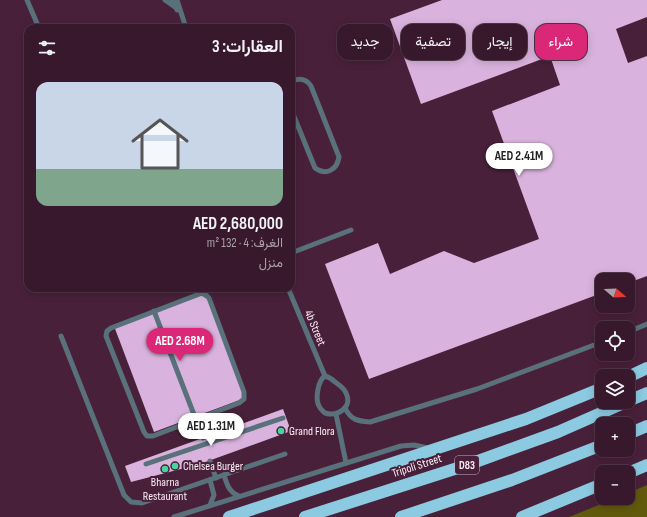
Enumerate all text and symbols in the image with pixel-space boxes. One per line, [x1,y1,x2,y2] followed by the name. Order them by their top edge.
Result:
[337,24,393,60] chip: جديد
[401,24,465,60] chip: تصفية
[473,24,527,60] chip: إيجار
[535,24,587,60] chip: شراء
[36,37,58,59] icon: filters
[212,37,283,57] text: العقارات: 3
[124,108,196,180] icon: home
[473,143,565,177] pin: AED 2.41M
[495,148,543,164] text: AED 2.41M
[193,214,283,234] text: AED 2,680,000
[207,235,283,251] text: الغرف: 4 · 132 m²
[259,255,283,271] text: منزل
[595,273,635,313] north arrow
[595,273,635,505] map controls
[301,308,329,348] street label: 4b Street
[595,321,635,361] button: locate
[134,328,226,362] pin: AED 2.68M
[155,333,205,349] text: AED 2.68M
[595,369,635,409] button: layers
[165,413,257,447] pin: AED 1.31M
[595,417,635,457] button: +
[187,418,235,434] text: AED 1.31M
[289,424,335,439] place label: Grand Flora
[276,426,286,436] marker: Grand Flora
[390,451,444,481] street label: Tripoli Street
[455,456,479,474] road number: D83
[183,459,244,474] place label: Chelsea Burger
[170,461,180,471] marker: Chelsea Burger
[160,464,170,474] marker: Bharna Restaurant
[595,465,635,505] button: −
[143,475,188,504] place label: Bharna Restaurant

